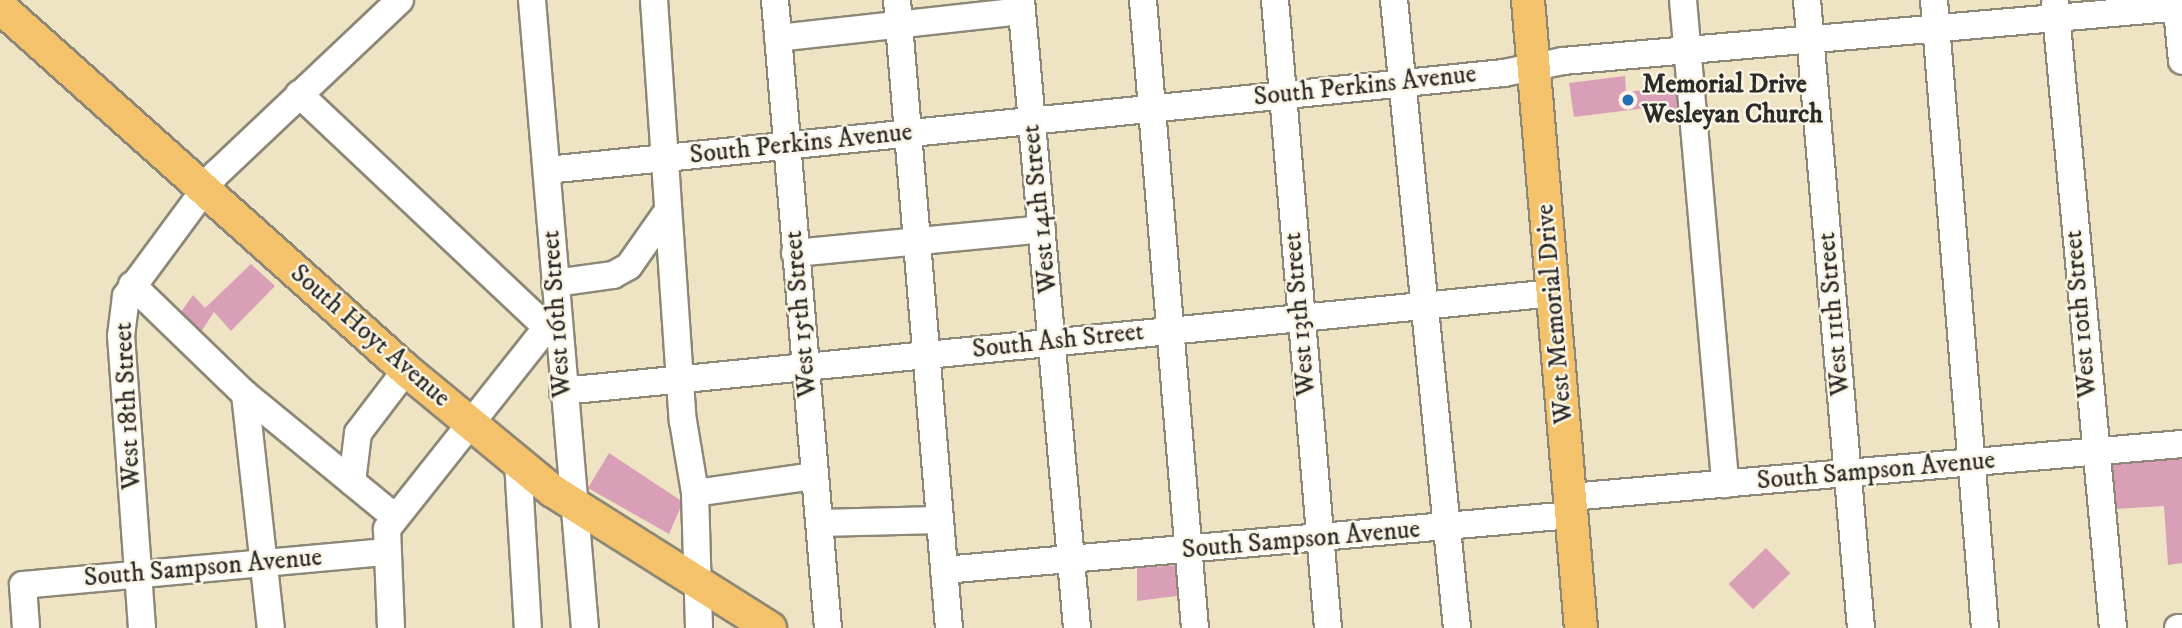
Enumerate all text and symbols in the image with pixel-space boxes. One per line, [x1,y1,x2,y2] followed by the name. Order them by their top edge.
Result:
[1252,59,1478,113] street label: South Perkins Avenue
[1642,69,1823,130] place label: Memorial Drive Wesleyan Church
[1620,92,1636,108] marker: Memorial Drive Wesleyan Church
[688,117,914,171] street label: South Perkins Avenue
[1016,123,1064,295] street label: West 14th Street
[1530,203,1580,425] street label: West Memorial Drive
[536,229,578,399] street label: West 16th Street
[778,229,824,399] street label: West 15th Street
[2058,229,2104,399] street label: West 10th Street
[1277,231,1323,397] street label: West 13th Street
[1811,231,1857,397] street label: West 11th Street
[284,258,456,414] street label: South Hoyt Avenue
[971,316,1145,366] street label: South Ash Street
[108,322,148,490] street label: West 18th Street
[1756,445,1996,497] street label: South Sampson Avenue
[1181,514,1421,566] street label: South Sampson Avenue
[83,542,323,594] street label: South Sampson Avenue

